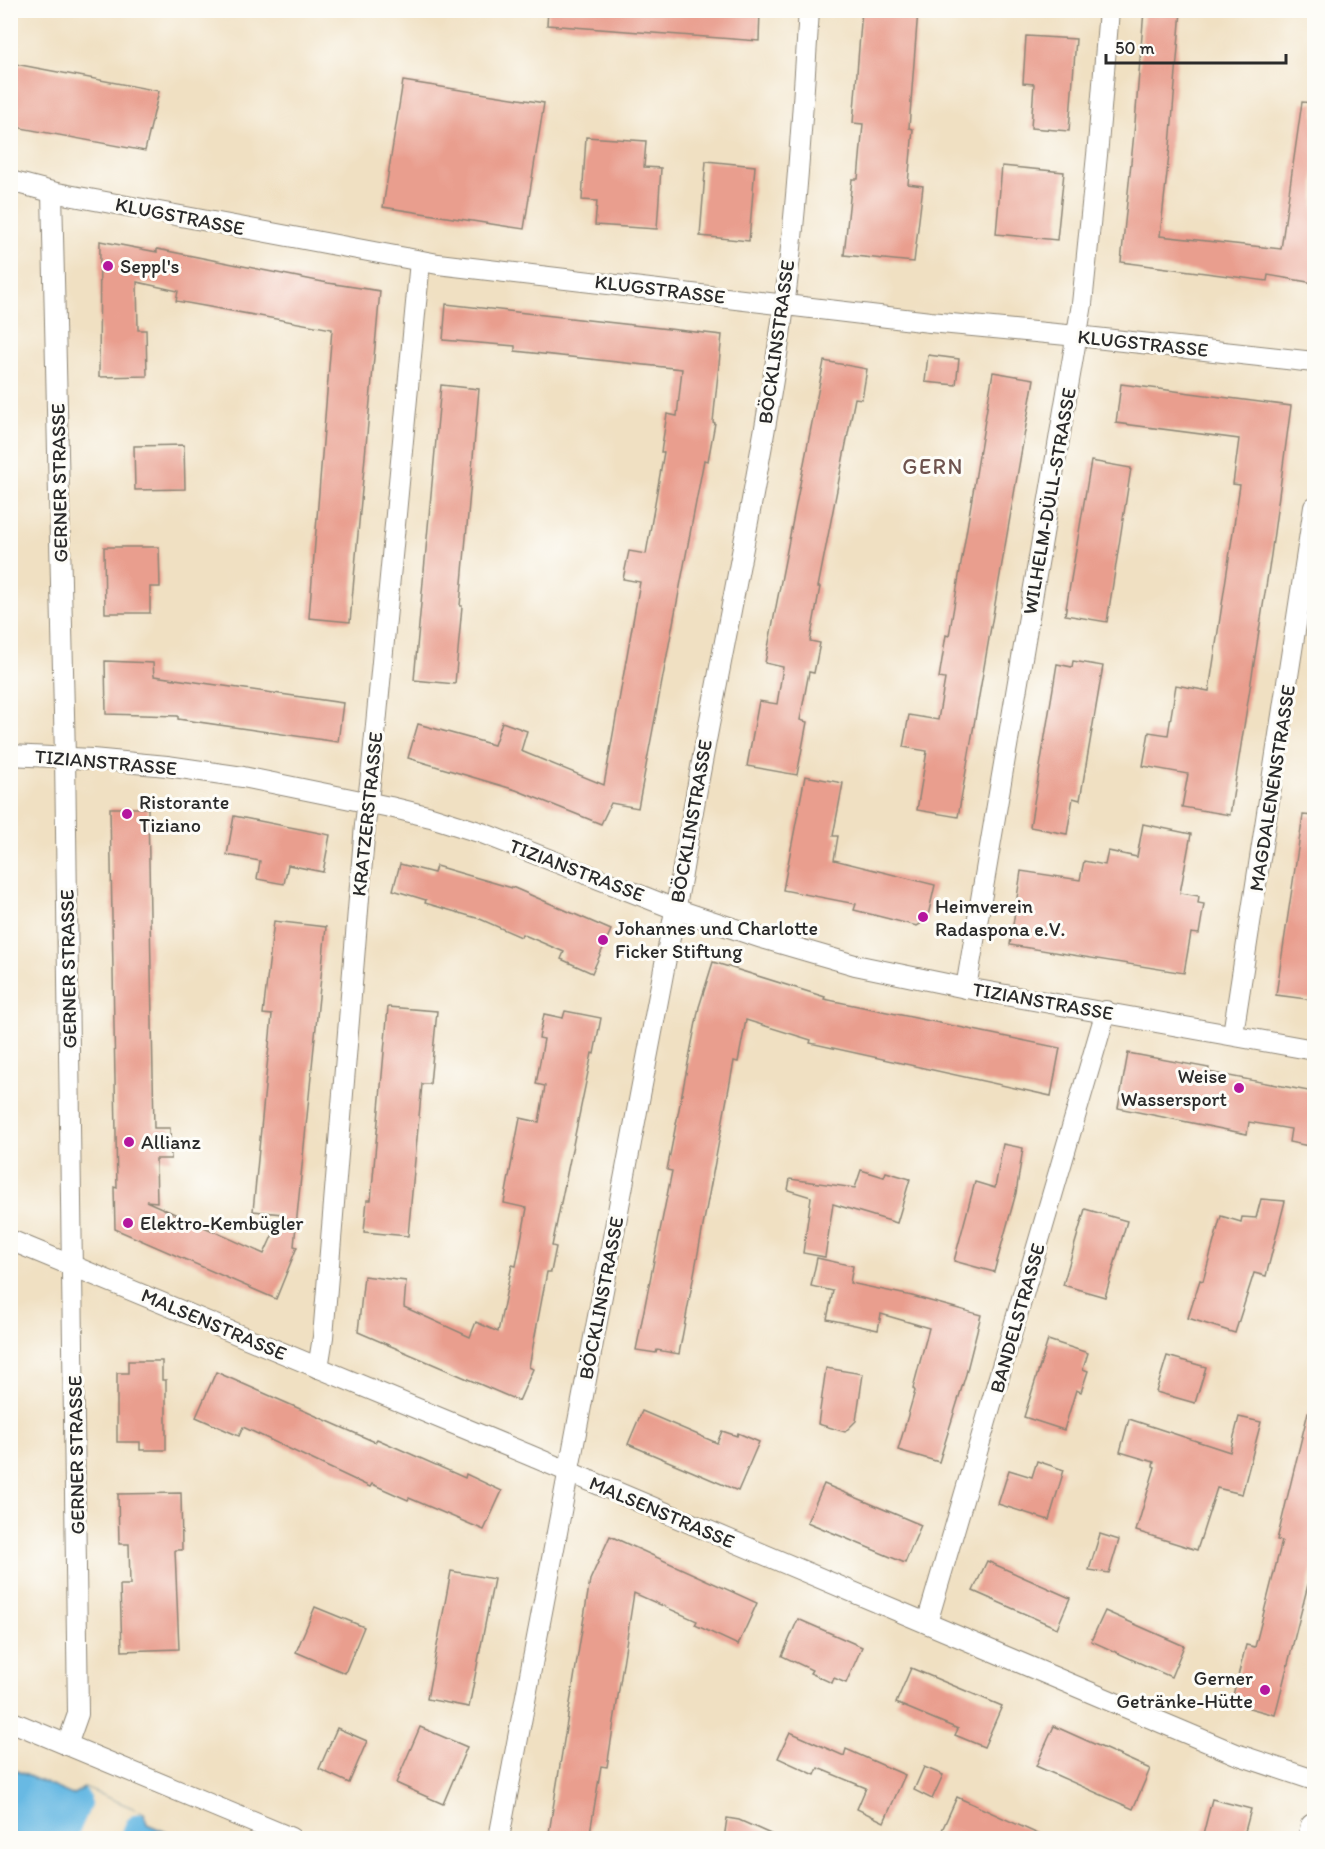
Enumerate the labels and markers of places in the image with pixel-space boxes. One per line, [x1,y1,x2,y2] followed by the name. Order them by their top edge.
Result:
[120,254,180,278] place label: Seppl's
[101,259,115,273] marker: Seppl's
[139,790,229,837] place label: Ristorante Tiziano
[120,807,134,821] marker: Ristorante Tiziano
[935,894,1065,941] place label: Heimverein Radaspona e.V.
[916,910,930,924] marker: Heimverein Radaspona e.V.
[615,916,818,963] place label: Johannes und Charlotte Ficker Stiftung
[596,933,610,947] marker: Johannes und Charlotte Ficker Stiftung
[1121,1064,1227,1111] place label: Weise Wassersport
[1232,1081,1246,1095] marker: Weise Wassersport
[141,1130,201,1154] place label: Allianz
[122,1135,136,1149] marker: Allianz
[140,1211,304,1235] place label: Elektro-Kembügler
[121,1216,135,1230] marker: Elektro-Kembügler
[1116,1666,1253,1713] place label: Gerner Getränke-Hütte
[1258,1683,1272,1697] marker: Gerner Getränke-Hütte

